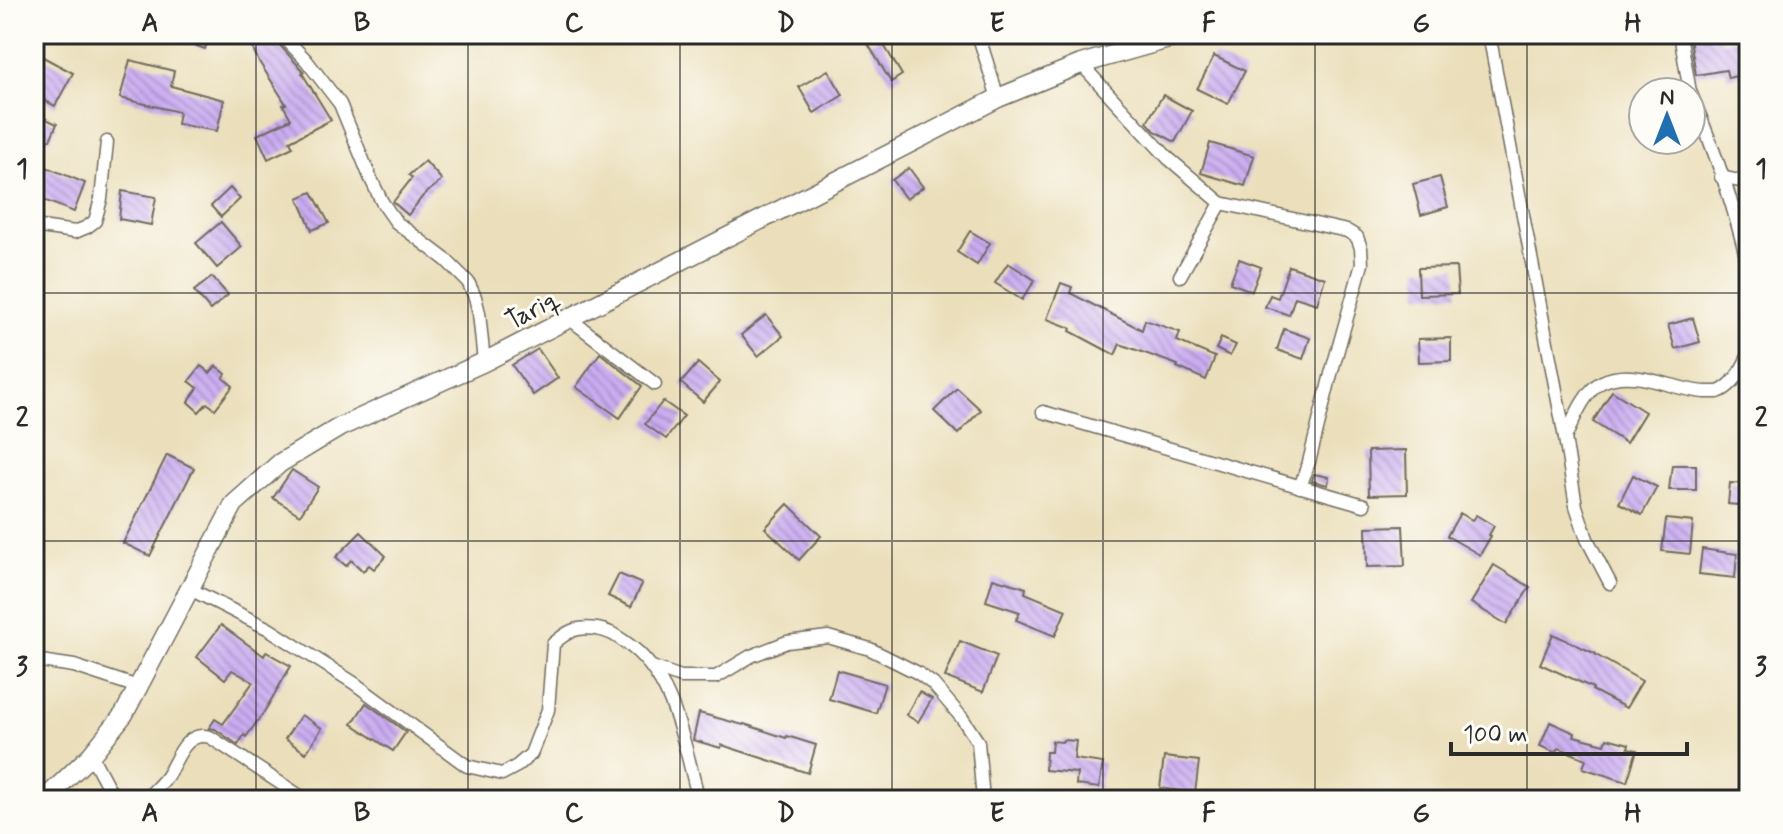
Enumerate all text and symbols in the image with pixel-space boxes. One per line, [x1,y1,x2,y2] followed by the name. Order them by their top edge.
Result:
[141,7,159,41] text: A
[354,7,370,41] text: B
[565,7,584,41] text: C
[777,7,795,41] text: D
[989,7,1005,41] text: E
[1202,7,1216,41] text: F
[1412,7,1430,41] text: G
[1625,7,1642,41] text: H
[1627,76,1707,156] north arrow
[1660,84,1674,112] text: N
[16,153,28,187] text: 1
[1755,153,1767,187] text: 1
[500,283,566,339] street label: Tariq
[16,402,29,436] text: 2
[1755,402,1768,436] text: 2
[16,651,28,685] text: 3
[1755,651,1767,685] text: 3
[1451,706,1687,756] scale bar
[1463,720,1527,751] text: 100 m
[141,797,159,831] text: A
[354,797,370,831] text: B
[565,797,584,831] text: C
[777,797,795,831] text: D
[989,797,1005,831] text: E
[1202,797,1216,831] text: F
[1412,797,1430,831] text: G
[1625,797,1642,831] text: H

